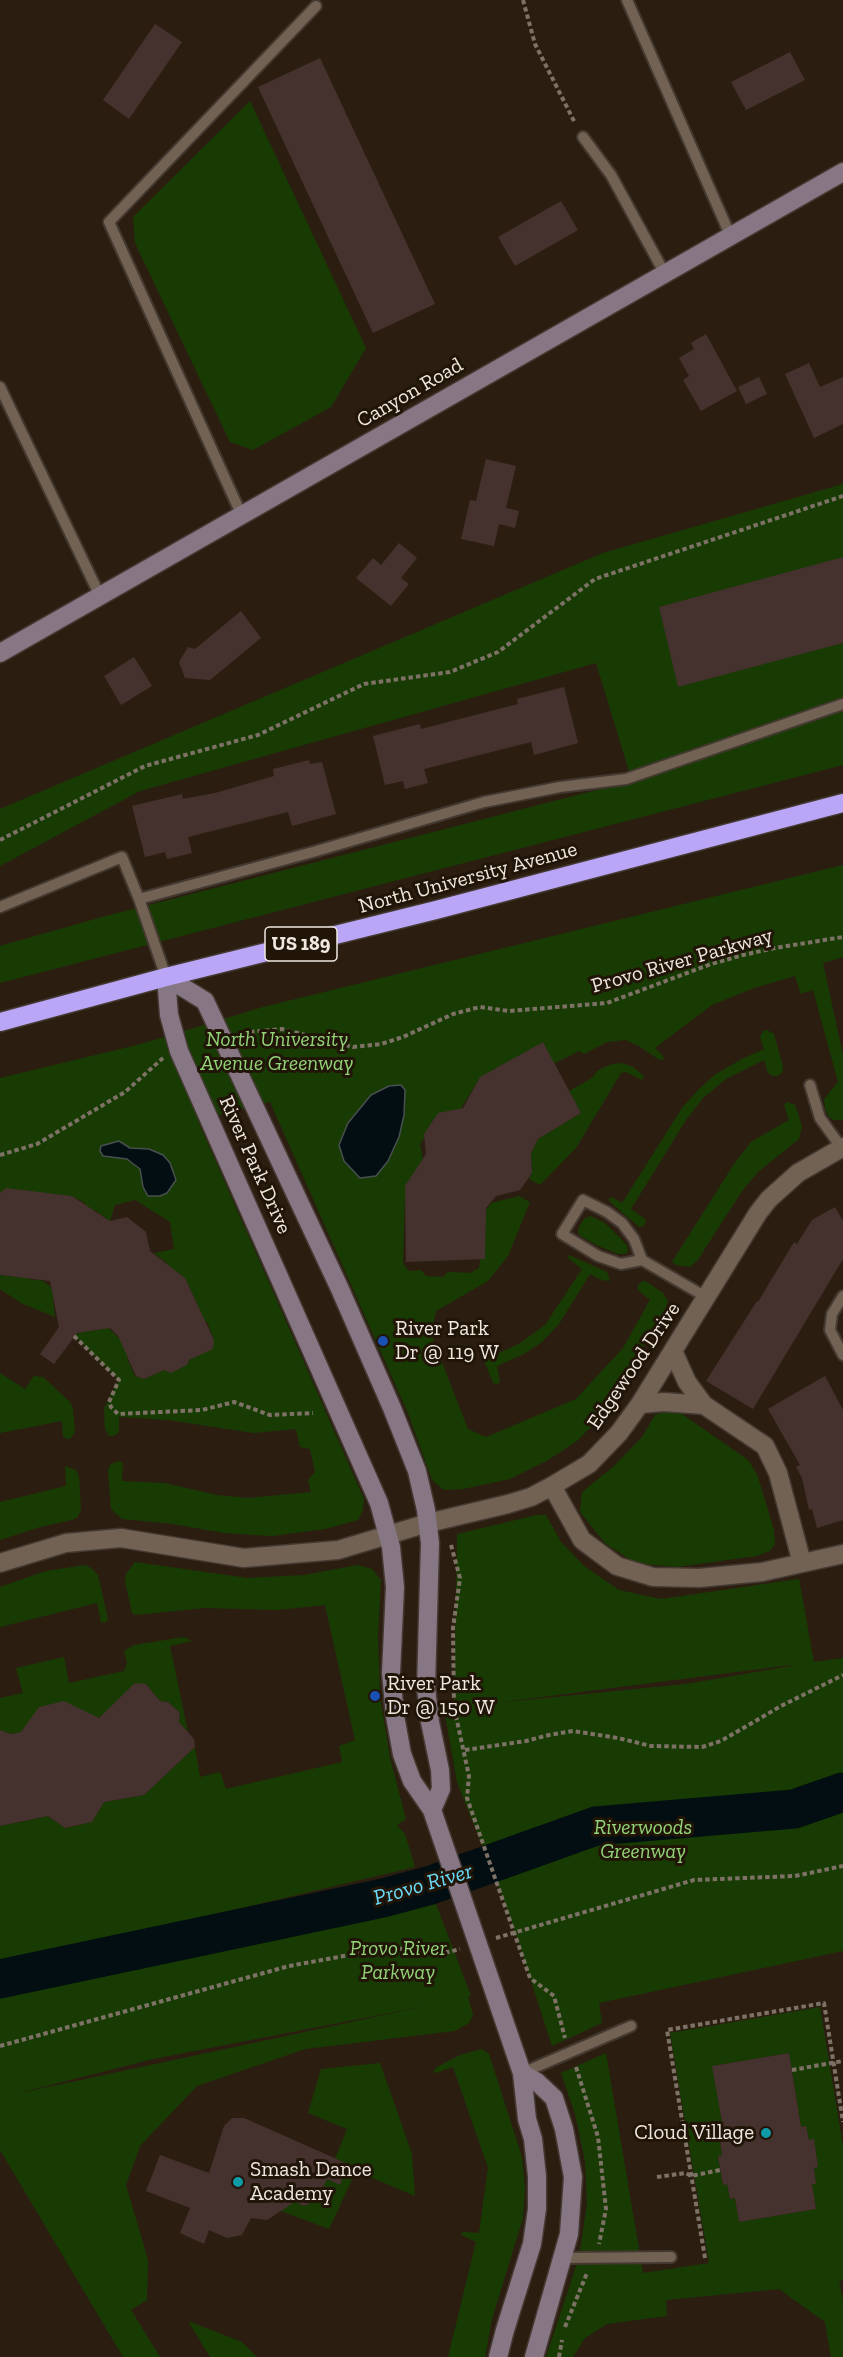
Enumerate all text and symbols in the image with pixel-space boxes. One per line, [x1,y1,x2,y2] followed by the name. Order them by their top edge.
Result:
[352,352,468,434] street label: Canyon Road
[356,837,580,919] street label: North University Avenue
[588,923,776,999] street label: Provo River Parkway
[265,927,337,961] road number: US 189
[201,1027,353,1077] park label: North University Avenue Greenway
[213,1092,297,1238] street label: River Park Drive
[582,1298,686,1434] street label: Edgewood Drive
[395,1316,499,1366] place label: River Park Dr @ 119 W
[376,1334,390,1348] marker: River Park Dr @ 119 W
[387,1671,494,1721] place label: River Park Dr @ 150 W
[368,1689,382,1703] marker: River Park Dr @ 150 W
[594,1815,692,1865] park label: Riverwoods Greenway
[370,1858,476,1912] water label: Provo River
[349,1936,447,1986] park label: Provo River Parkway
[634,2120,754,2146] place label: Cloud Village
[759,2126,773,2140] marker: Cloud Village
[250,2157,372,2207] place label: Smash Dance Academy
[231,2175,245,2189] marker: Smash Dance Academy

